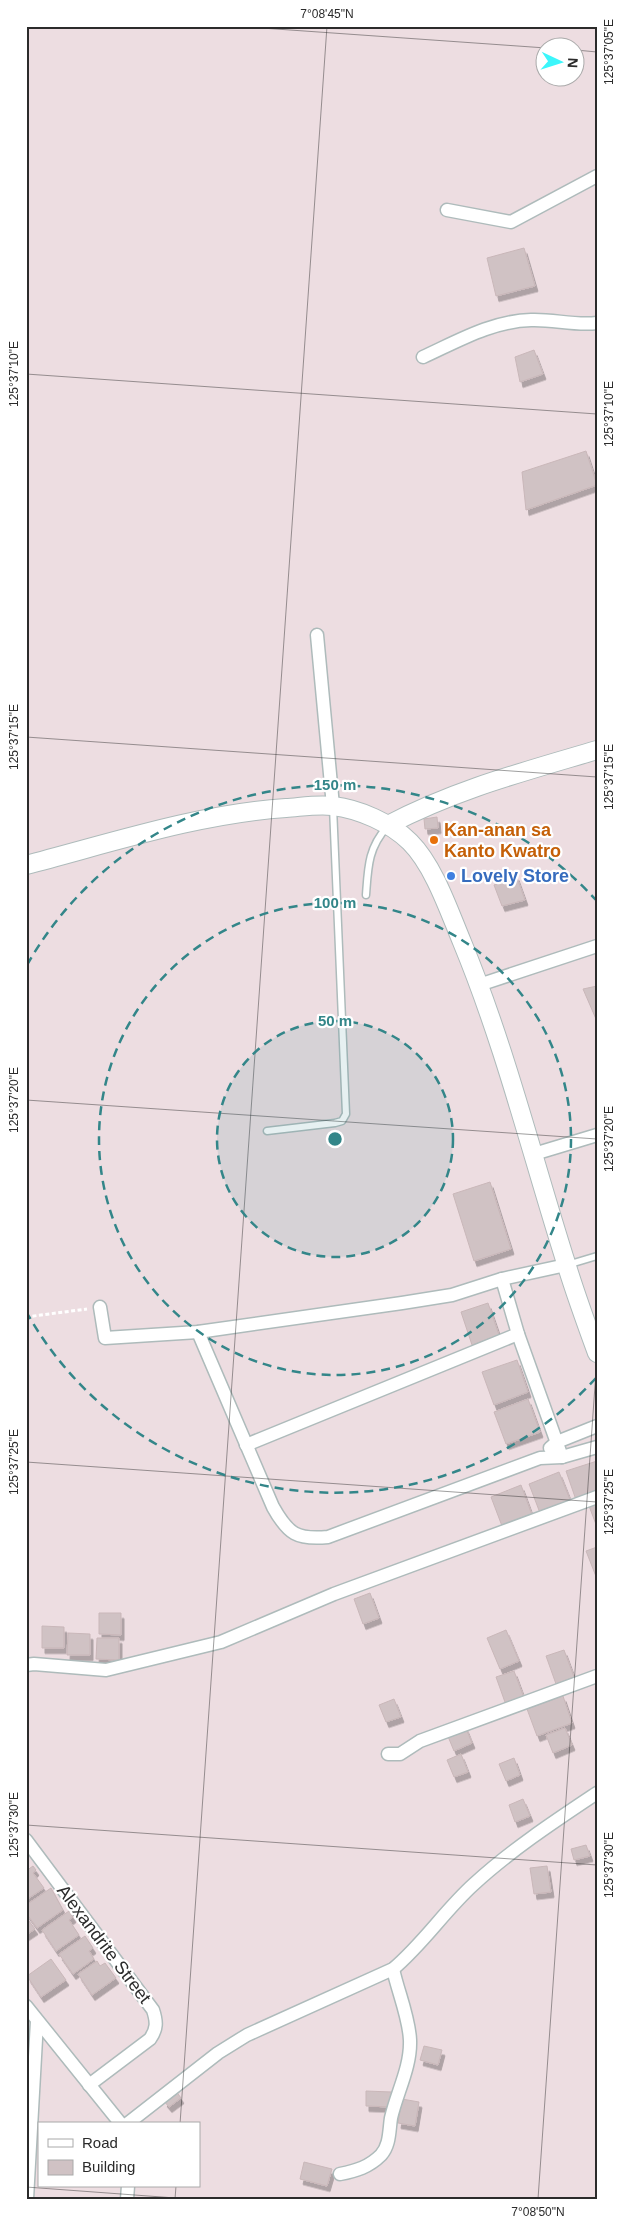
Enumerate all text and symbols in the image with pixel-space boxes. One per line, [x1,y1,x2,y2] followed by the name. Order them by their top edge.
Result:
[300,7,354,21] text: 7°08'45"N
[602,19,616,85] text: 125°37'05"E
[536,38,586,88] north arrow
[565,57,581,69] text: N
[7,341,21,407] text: 125°37'10"E
[602,381,616,447] text: 125°37'10"E
[7,704,21,770] text: 125°37'15"E
[602,744,616,810] text: 125°37'15"E
[314,776,356,793] text: 150 m
[444,820,561,861] place label: Kan-anan sa Kanto Kwatro
[428,834,440,846] marker: Kan-anan sa Kanto Kwatro
[461,866,569,886] place label: Lovely Store
[445,870,457,882] marker: Lovely Store
[314,894,356,911] text: 100 m
[318,1012,352,1029] text: 50 m
[7,1067,21,1133] text: 125°37'20"E
[602,1106,616,1172] text: 125°37'20"E
[326,1130,344,1148] centre of rings
[7,1429,21,1495] text: 125°37'25"E
[602,1469,616,1535] text: 125°37'25"E
[7,1792,21,1858] text: 125°37'30"E
[602,1832,616,1898] text: 125°37'30"E
[53,1881,155,2007] street label: Alexandrite Street
[38,2122,200,2188] legend
[82,2134,118,2151] text: Road
[82,2158,135,2175] text: Building
[511,2205,565,2219] text: 7°08'50"N

